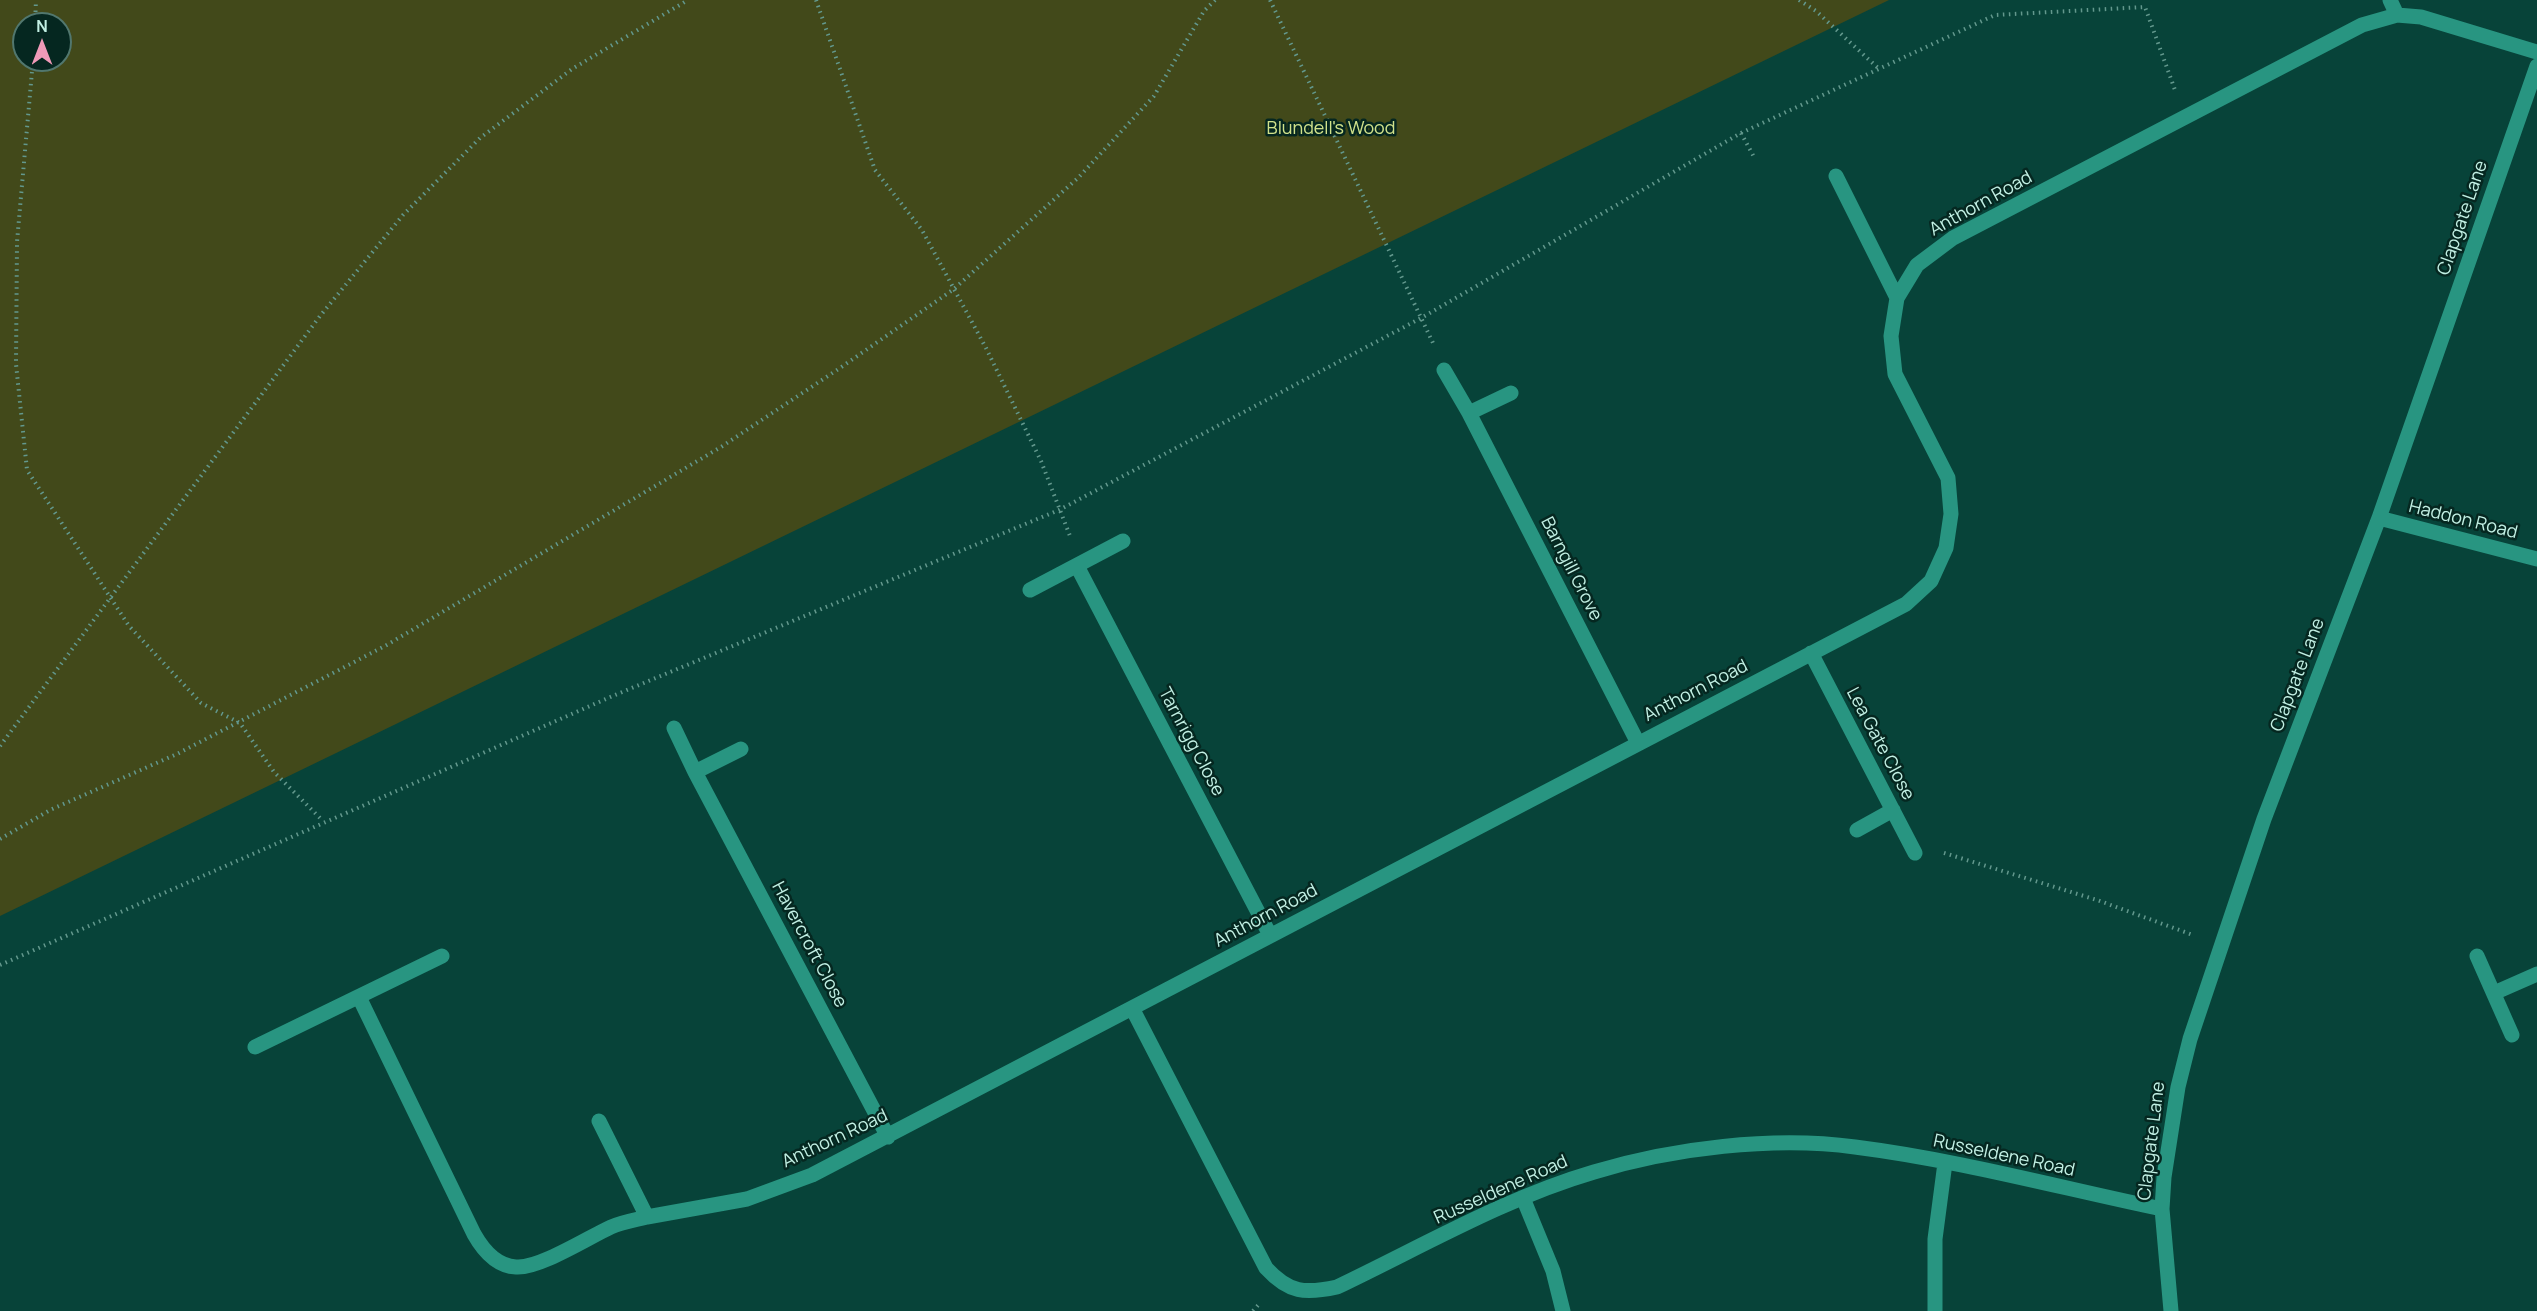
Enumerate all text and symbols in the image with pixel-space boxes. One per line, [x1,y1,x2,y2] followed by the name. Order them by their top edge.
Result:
[12,12,72,72] north arrow
[36,15,48,37] text: N
[1267,118,1395,140] park label: Blundell's Wood
[2433,158,2493,278] street label: Clapgate Lane
[1926,167,2036,241] street label: Anthorn Road
[2406,496,2520,544] street label: Haddon Road
[1536,513,1606,625] street label: Barngill Grove
[2266,615,2330,735] street label: Clapgate Lane
[1640,655,1752,727] street label: Anthorn Road
[1153,684,1229,800] street label: Tarnrigg Close
[1841,684,1919,804] street label: Lea Gate Close
[767,878,851,1012] street label: Havercroft Close
[1211,880,1321,952] street label: Anthorn Road
[2134,1080,2170,1202] street label: Clapgate Lane
[779,1105,891,1173] street label: Anthorn Road
[1931,1130,2077,1182] street label: Russeldene Road
[1431,1151,1571,1229] street label: Russeldene Road

